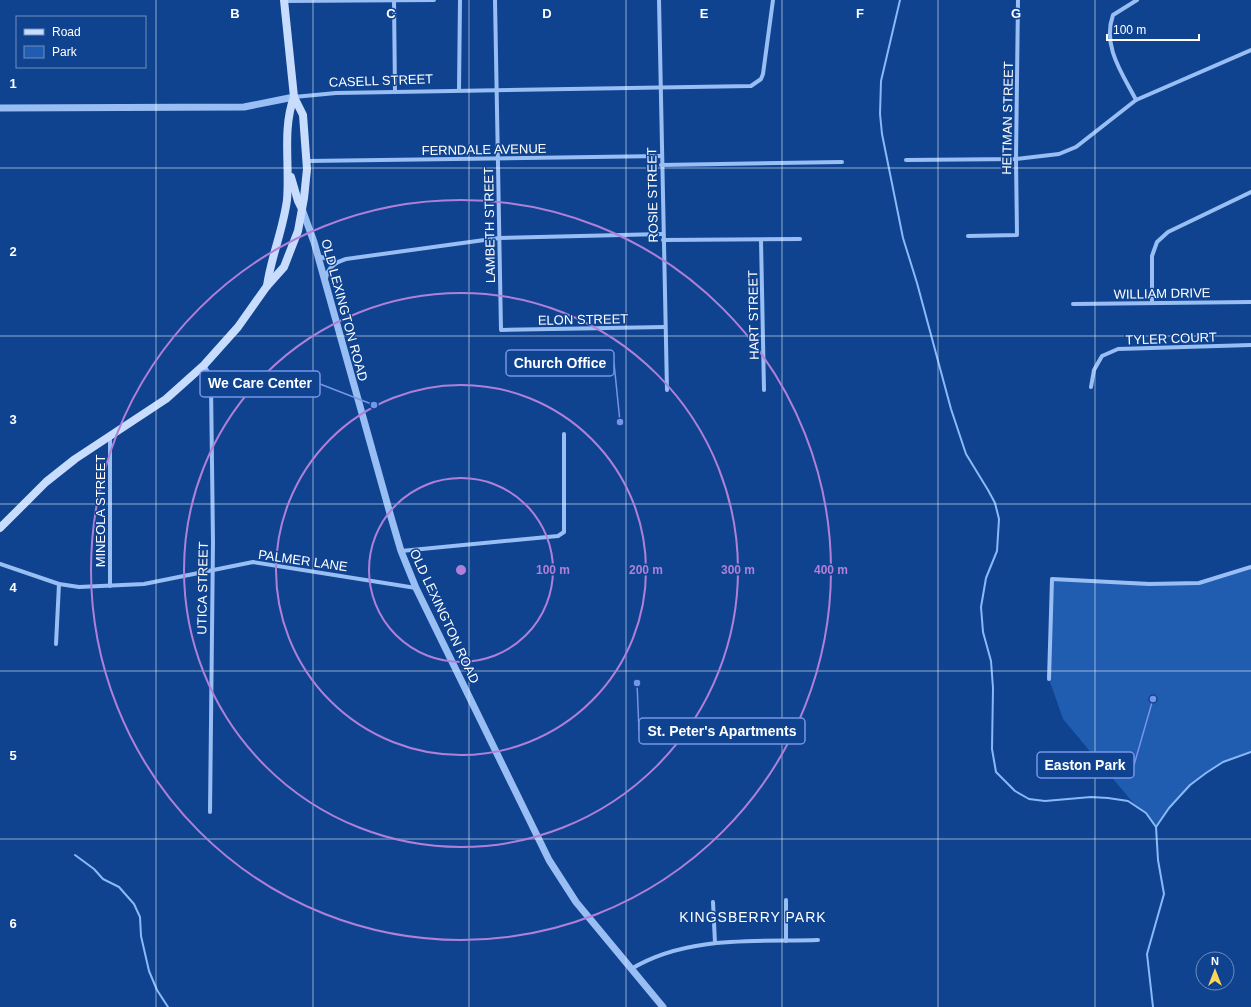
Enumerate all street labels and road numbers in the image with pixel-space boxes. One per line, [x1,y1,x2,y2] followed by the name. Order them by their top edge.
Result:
[999,61,1016,175] street label: HEITMAN STREET
[329,71,433,90] street label: CASELL STREET
[422,141,547,158] street label: FERNDALE AVENUE
[644,147,661,243] street label: ROSIE STREET
[481,167,498,283] street label: LAMBETH STREET
[318,237,371,383] street label: OLD LEXINGTON ROAD
[745,270,762,360] street label: HART STREET
[1113,285,1211,302] street label: WILLIAM DRIVE
[538,311,628,328] street label: ELON STREET
[1125,329,1217,348] street label: TYLER COURT
[93,455,108,567] street label: MINEOLA STREET
[194,541,211,635] street label: UTICA STREET
[257,547,349,574] street label: PALMER LANE
[407,547,482,686] street label: OLD LEXINGTON ROAD

